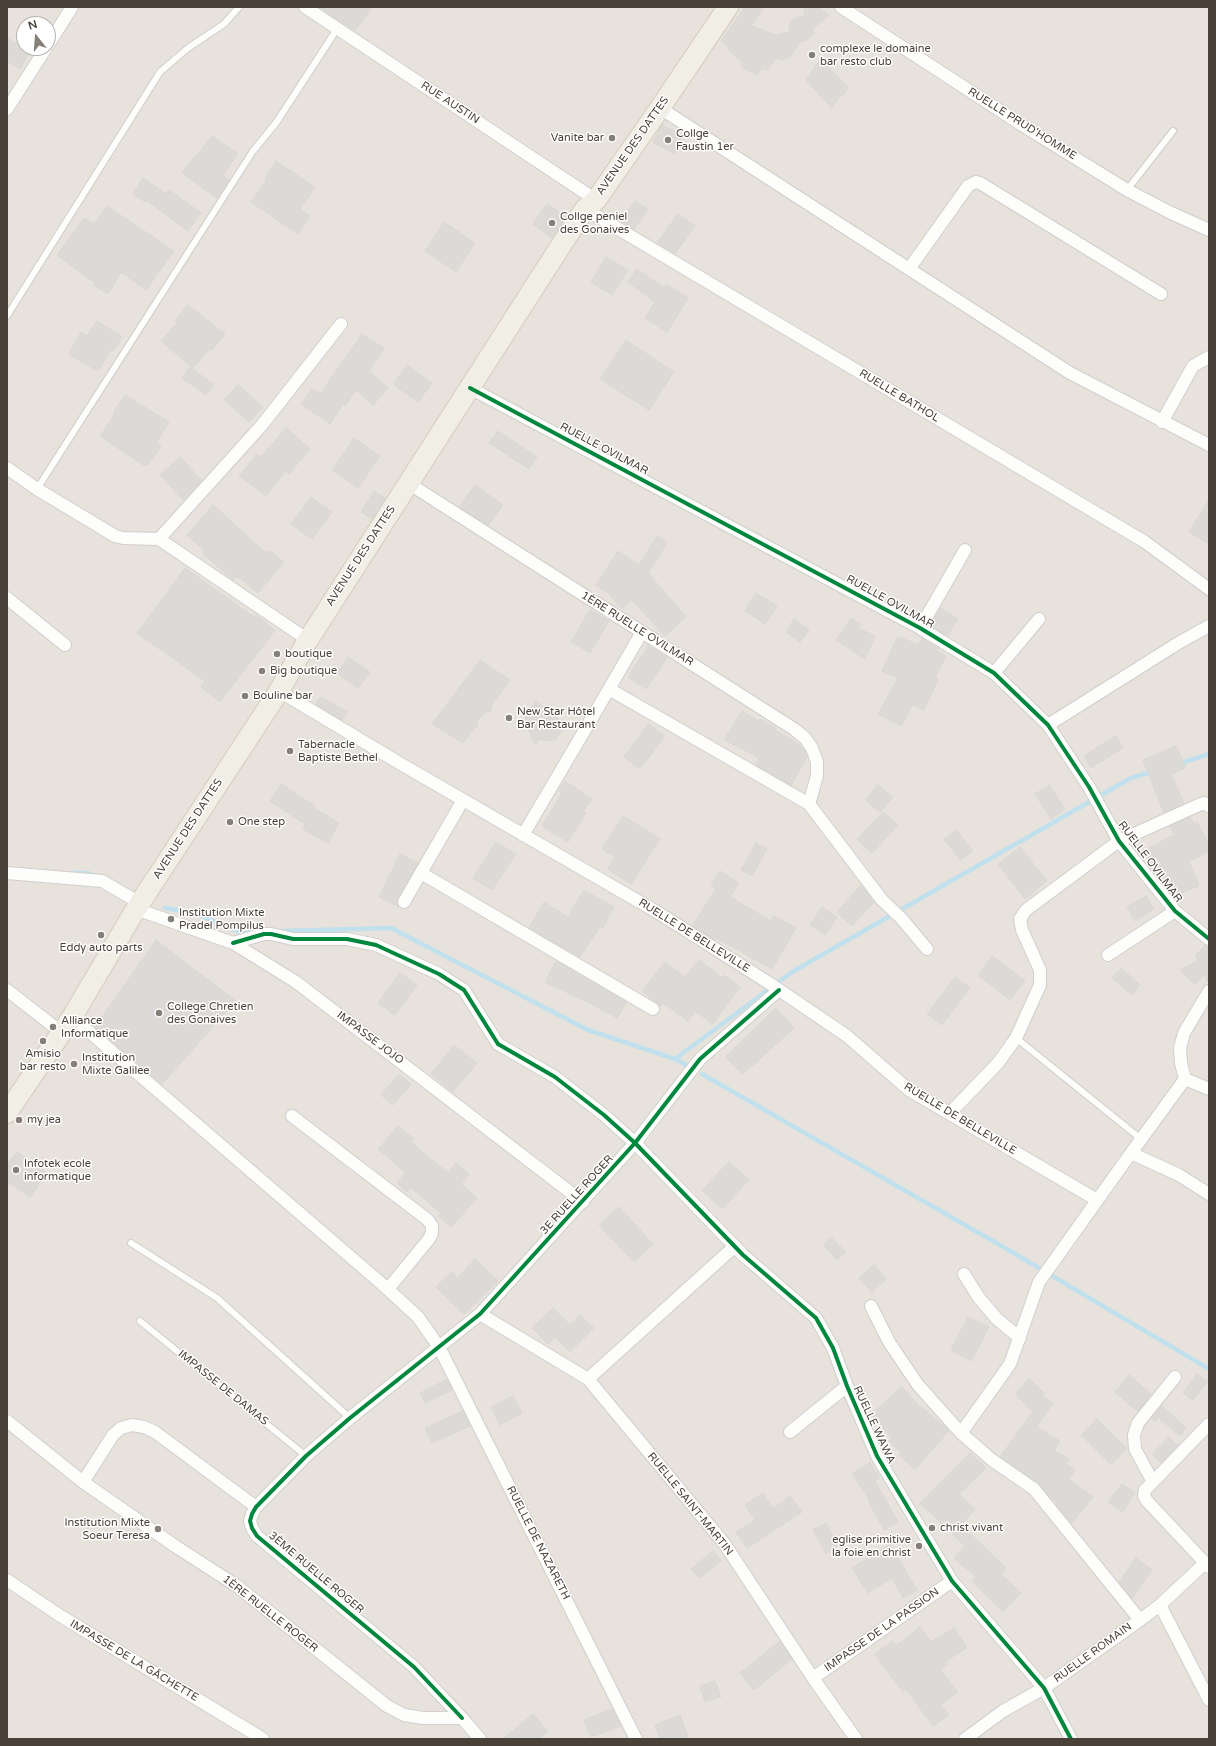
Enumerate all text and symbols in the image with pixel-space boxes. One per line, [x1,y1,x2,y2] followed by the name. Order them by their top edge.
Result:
[16,16,56,56] north arrow
[27,17,39,33] text: N
[820,42,931,68] place label: complexe le domaine bar resto club
[807,50,817,60] marker: complexe le domaine bar resto club
[418,79,482,127] street label: RUE AUSTIN
[965,85,1079,163] street label: RUELLE PRUD'HOMME
[594,94,672,198] street label: AVENUE DES DATTES
[676,127,734,153] place label: Collge Faustin 1er
[551,131,604,145] place label: Vanite bar
[607,133,617,143] marker: Vanite bar
[663,135,673,145] marker: Collge Faustin 1er
[560,210,629,236] place label: Collge peniel des Gonaives
[547,218,557,228] marker: Collge peniel des Gonaives
[857,367,941,425] street label: RUELLE BATHOL
[558,420,650,478] street label: RUELLE OVILMAR
[324,503,398,609] street label: AVENUE DES DATTES
[844,572,936,632] street label: RUELLE OVILMAR
[578,589,696,669] street label: 1ÈRE RUELLE OVILMAR
[285,647,332,661] place label: boutique
[272,649,282,659] marker: boutique
[270,664,337,678] place label: Big boutique
[257,666,267,676] marker: Big boutique
[253,689,313,703] place label: Bouline bar
[240,691,250,701] marker: Bouline bar
[517,705,595,731] place label: New Star Hôtel Bar Restaurant
[504,713,514,723] marker: New Star Hôtel Bar Restaurant
[298,738,378,764] place label: Tabernacle Baptiste Bethel
[285,746,295,756] marker: Tabernacle Baptiste Bethel
[151,776,225,882] street label: AVENUE DES DATTES
[238,815,285,829] place label: One step
[225,817,235,827] marker: One step
[1115,819,1185,905] street label: RUELLE OVILMAR
[636,896,752,976] street label: RUELLE DE BELLEVILLE
[179,906,265,932] place label: Institution Mixte Pradel Pompilus
[166,914,176,924] marker: Institution Mixte Pradel Pompilus
[96,930,106,940] marker: Eddy auto parts
[60,941,142,955] place label: Eddy auto parts
[167,1000,253,1026] place label: College Chretien des Gonaives
[154,1008,164,1018] marker: College Chretien des Gonaives
[334,1009,406,1067] street label: IMPASSE JOJO
[61,1014,128,1040] place label: Alliance Informatique
[48,1022,58,1032] marker: Alliance Informatique
[38,1036,48,1046] marker: Amisio bar resto
[20,1047,66,1073] place label: Amisio bar resto
[82,1051,150,1077] place label: Institution Mixte Galilee
[69,1059,79,1069] marker: Institution Mixte Galilee
[901,1080,1019,1158] street label: RUELLE DE BELLEVILLE
[27,1113,61,1127] place label: my jea
[14,1115,24,1125] marker: my jea
[538,1153,616,1237] street label: 3E RUELLE ROGER
[24,1157,91,1183] place label: Infotek ecole informatique
[11,1165,21,1175] marker: Infotek ecole informatique
[175,1348,271,1428] street label: IMPASSE DE DAMAS
[850,1384,898,1466] street label: RUELLE WAWA
[644,1450,736,1558] street label: RUELLE SAINT-MARTIN
[504,1484,572,1602] street label: RUELLE DE NAZARETH
[64,1516,150,1542] place label: Institution Mixte Soeur Teresa
[940,1521,1003,1535] place label: christ vivant
[927,1523,937,1533] marker: christ vivant
[153,1524,163,1534] marker: Institution Mixte Soeur Teresa
[266,1529,366,1617] street label: 3ÈME RUELLE ROGER
[832,1533,911,1559] place label: eglise primitive la foie en christ
[914,1541,924,1551] marker: eglise primitive la foie en christ
[220,1573,320,1655] street label: 1ÈRE RUELLE ROGER
[822,1585,942,1675] street label: IMPASSE DE LA PASSION
[67,1617,201,1705] street label: IMPASSE DE LA GÂCHETTE
[1051,1620,1135,1686] street label: RUELLE ROMAIN

